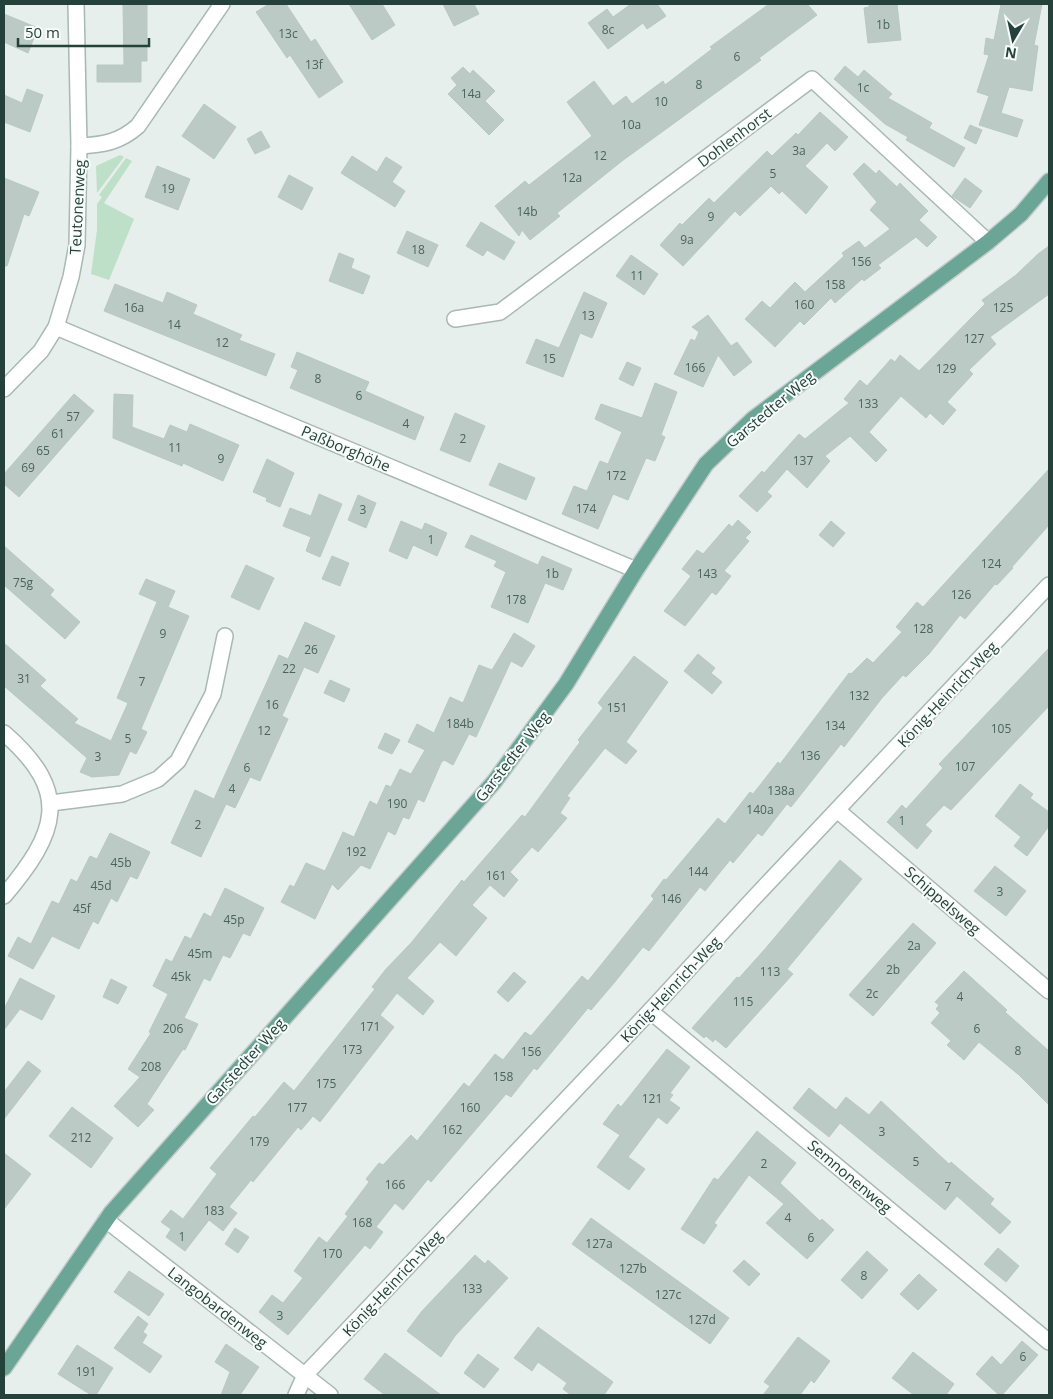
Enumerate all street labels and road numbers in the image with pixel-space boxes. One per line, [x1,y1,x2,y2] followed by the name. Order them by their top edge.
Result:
[693,103,775,171] street label: Dohlenhorst
[65,159,89,255] street label: Teutonenweg
[722,366,818,452] street label: Garstedter Weg
[298,420,394,476] street label: Paßborghöhe
[893,637,1001,751] street label: König-Heinrich-Weg
[470,707,554,805] street label: Garstedter Weg
[901,862,985,938] street label: Schippelsweg
[616,932,724,1046] street label: König-Heinrich-Weg
[201,1014,289,1108] street label: Garstedter Weg
[804,1135,896,1217] street label: Semnonenweg
[338,1226,446,1340] street label: König-Heinrich-Weg
[164,1262,272,1352] street label: Langobardenweg

